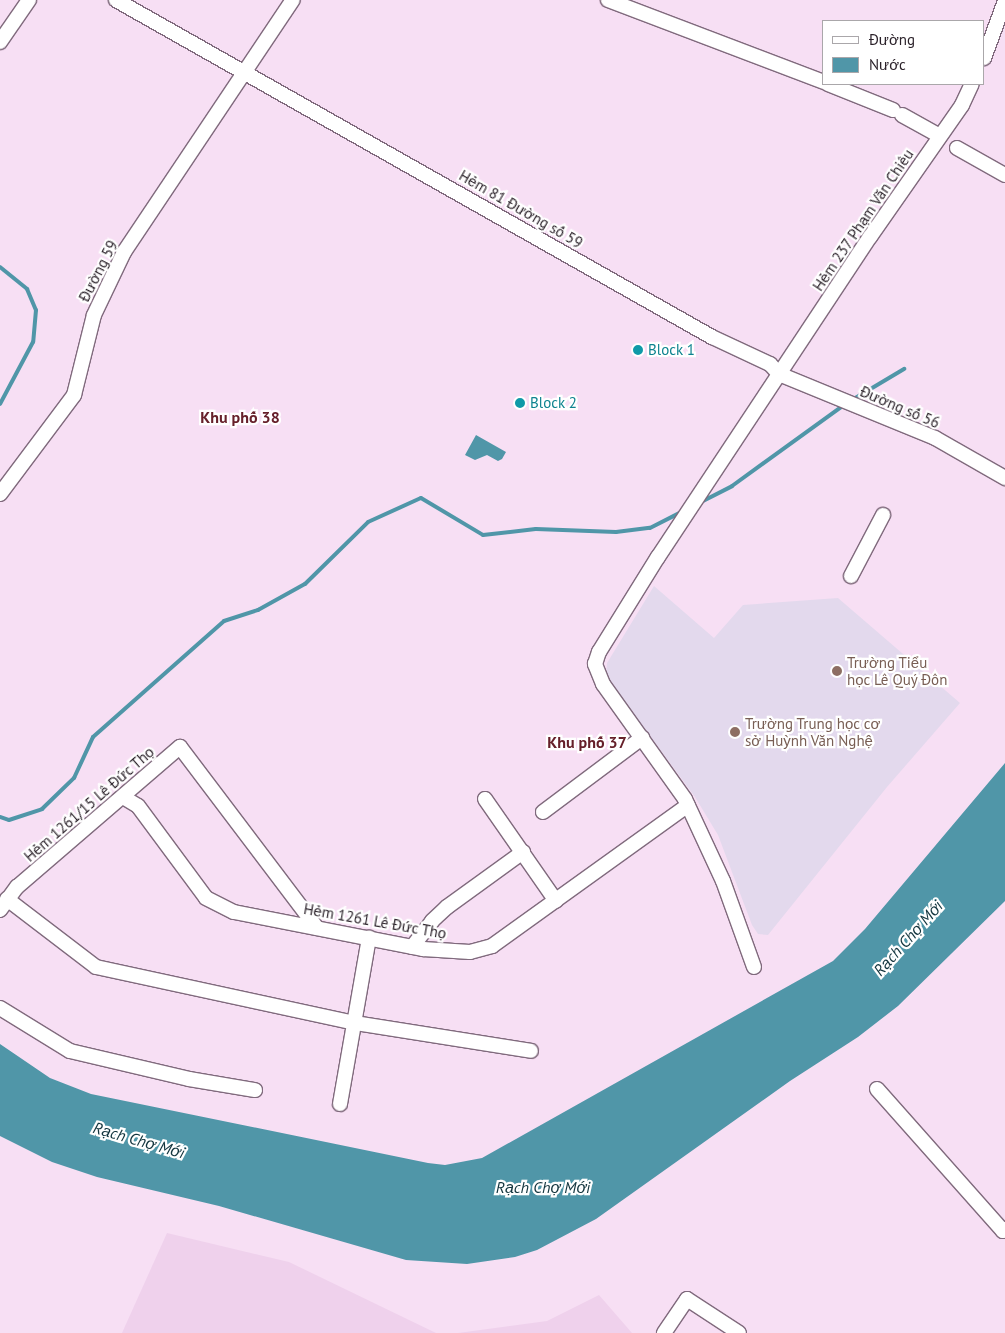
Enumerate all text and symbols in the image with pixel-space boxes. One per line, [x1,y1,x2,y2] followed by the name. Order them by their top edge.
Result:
[822,20,985,85] legend
[869,30,915,49] text: Đường
[869,55,906,74] text: Nước
[809,145,917,295] street label: Hẻm 237 Phạm Văn Chiêu
[456,166,586,252] street label: Hẻm 81 Đường số 59
[75,237,121,305] street label: Đường 59
[648,341,695,359] place label: Block 1
[632,344,644,356] marker: Block 1
[857,382,943,432] street label: Đường số 56
[530,394,577,412] place label: Block 2
[514,397,526,409] marker: Block 2
[200,407,280,427] district label: Khu phố 38
[847,653,948,688] place label: Trường Tiểu học Lê Quý Đôn
[831,665,843,677] marker: Trường Tiểu học Lê Quý Đôn
[745,714,881,749] place label: Trường Trung học cơ sở Huỳnh Văn Nghệ
[729,726,741,738] marker: Trường Trung học cơ sở Huỳnh Văn Nghệ
[547,732,627,752] district label: Khu phố 37
[20,742,158,866] street label: Hẻm 1261/15 Lê Đức Thọ
[869,896,947,980] water label: Rạch Chợ Mới
[302,900,448,942] street label: Hẻm 1261 Lê Đức Thọ
[91,1118,187,1162] water label: Rạch Chợ Mới
[496,1177,590,1197] water label: Rạch Chợ Mới

